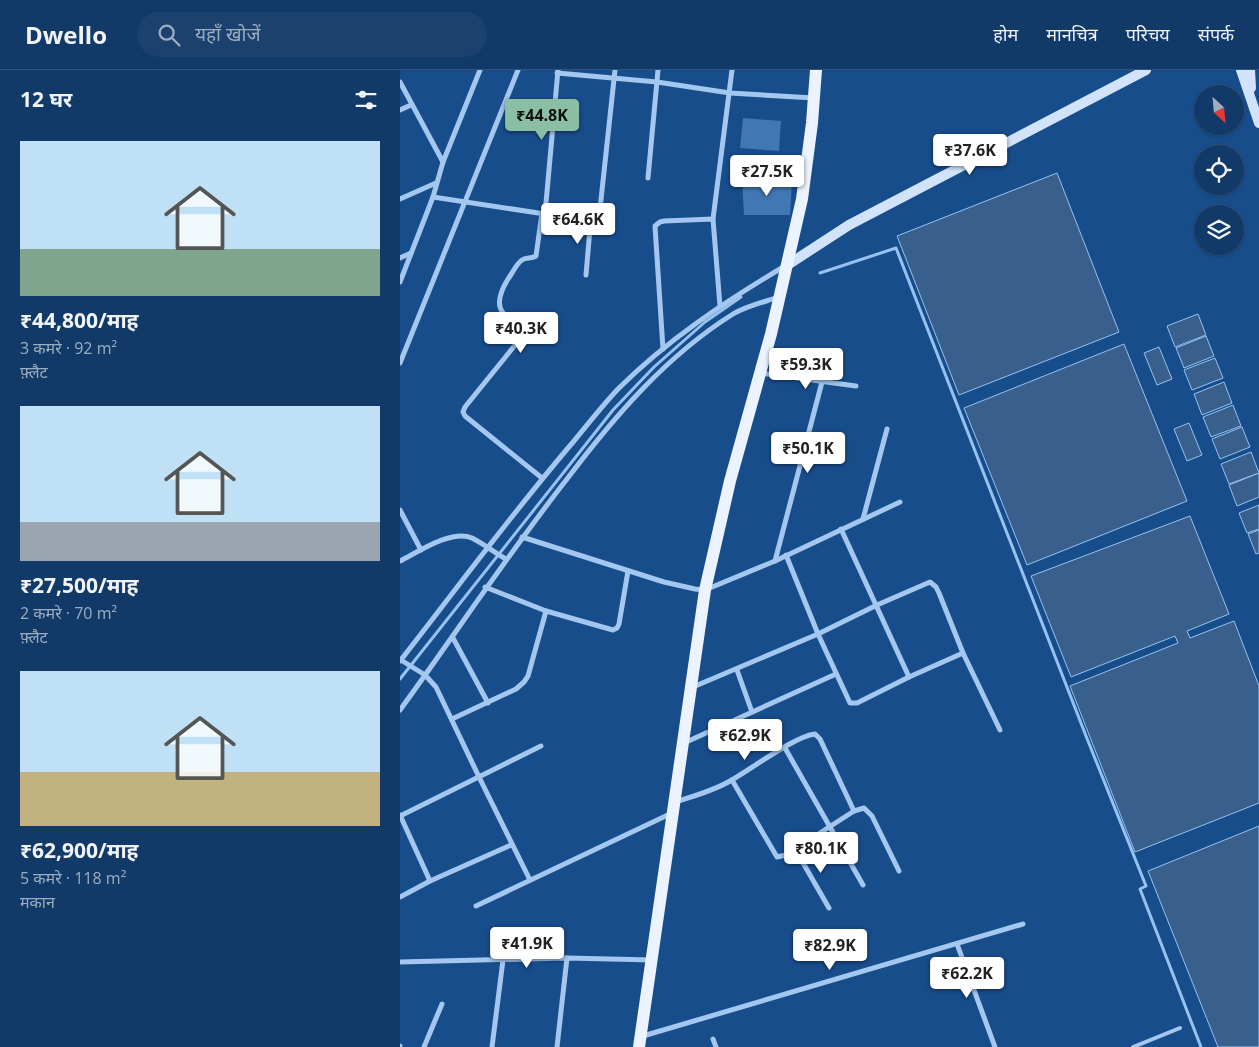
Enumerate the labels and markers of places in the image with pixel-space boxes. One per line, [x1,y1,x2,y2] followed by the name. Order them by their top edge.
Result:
[501,98,583,141] pin: ₹44.8K
[929,134,1011,176] pin: ₹37.6K
[726,154,808,197] pin: ₹27.5K
[537,202,619,245] pin: ₹64.6K
[480,312,562,354] pin: ₹40.3K
[765,348,847,390] pin: ₹59.3K
[767,432,849,474] pin: ₹50.1K
[704,718,786,761] pin: ₹62.9K
[780,832,862,874] pin: ₹80.1K
[486,926,568,969] pin: ₹41.9K
[789,928,871,971] pin: ₹82.9K
[926,956,1008,999] pin: ₹62.2K

